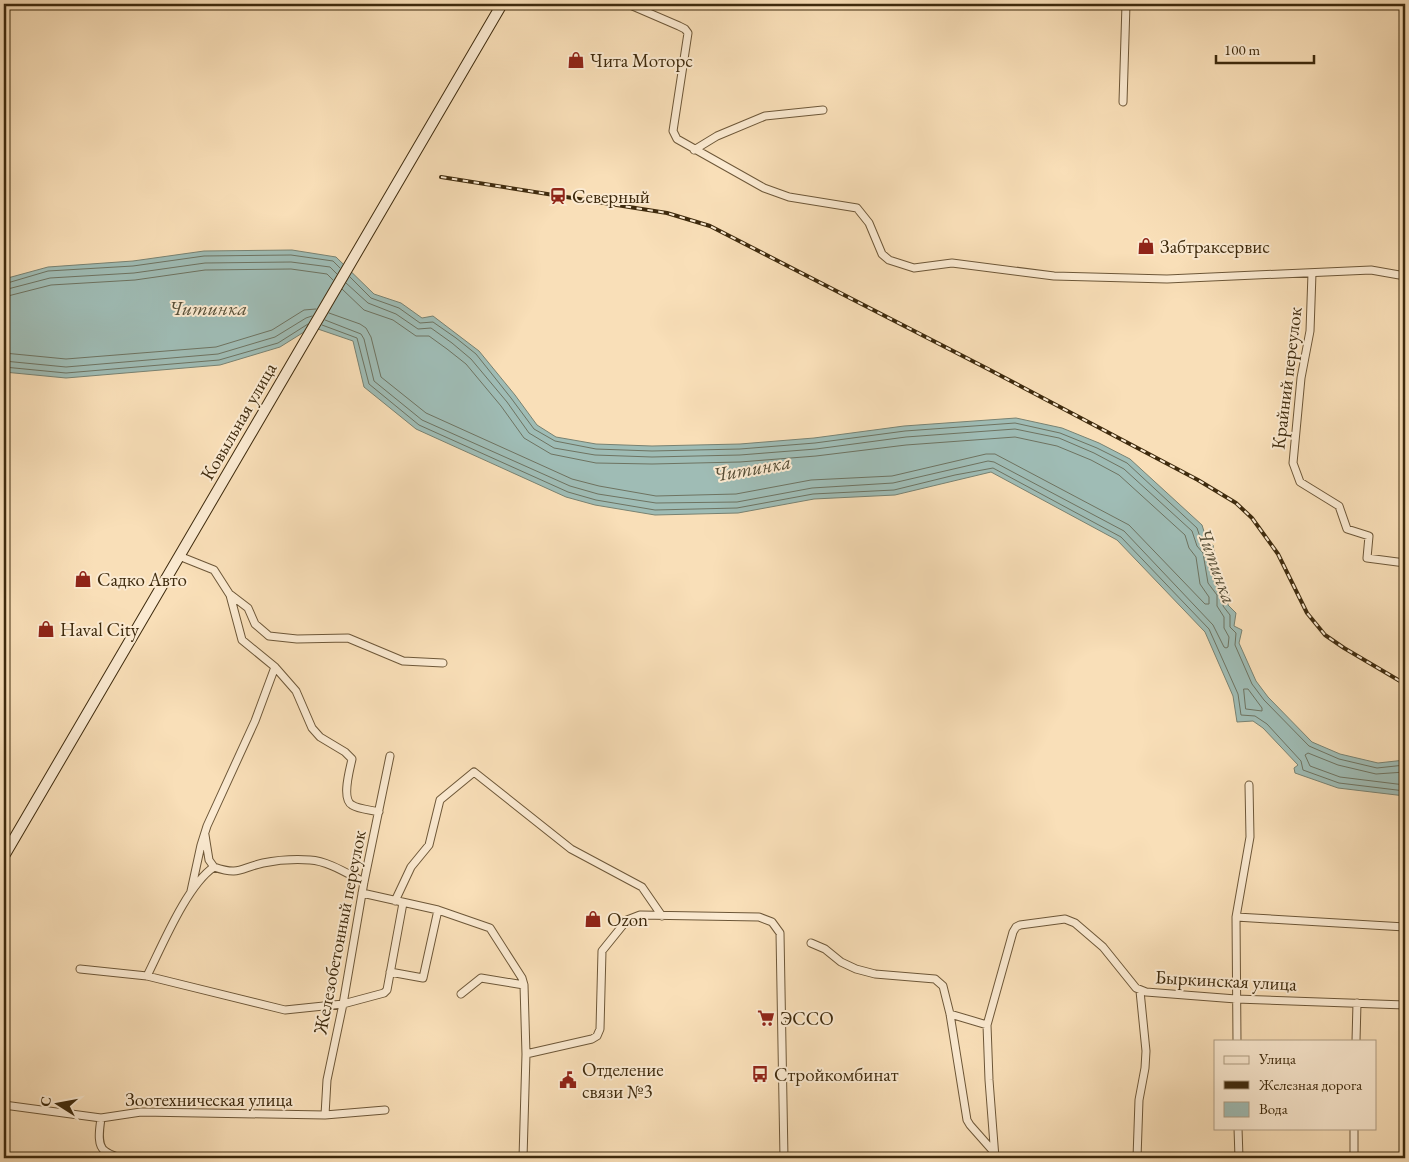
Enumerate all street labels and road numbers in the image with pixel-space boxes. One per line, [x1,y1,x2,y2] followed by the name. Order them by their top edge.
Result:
[1265,306,1308,451] street label: Крайний переулок
[195,358,282,485] street label: Ковыльная улица
[307,828,372,1037] street label: Железобетонный переулок
[1154,964,1298,997] street label: Быркинская улица
[125,1087,293,1112] street label: Зоотехническая улица

